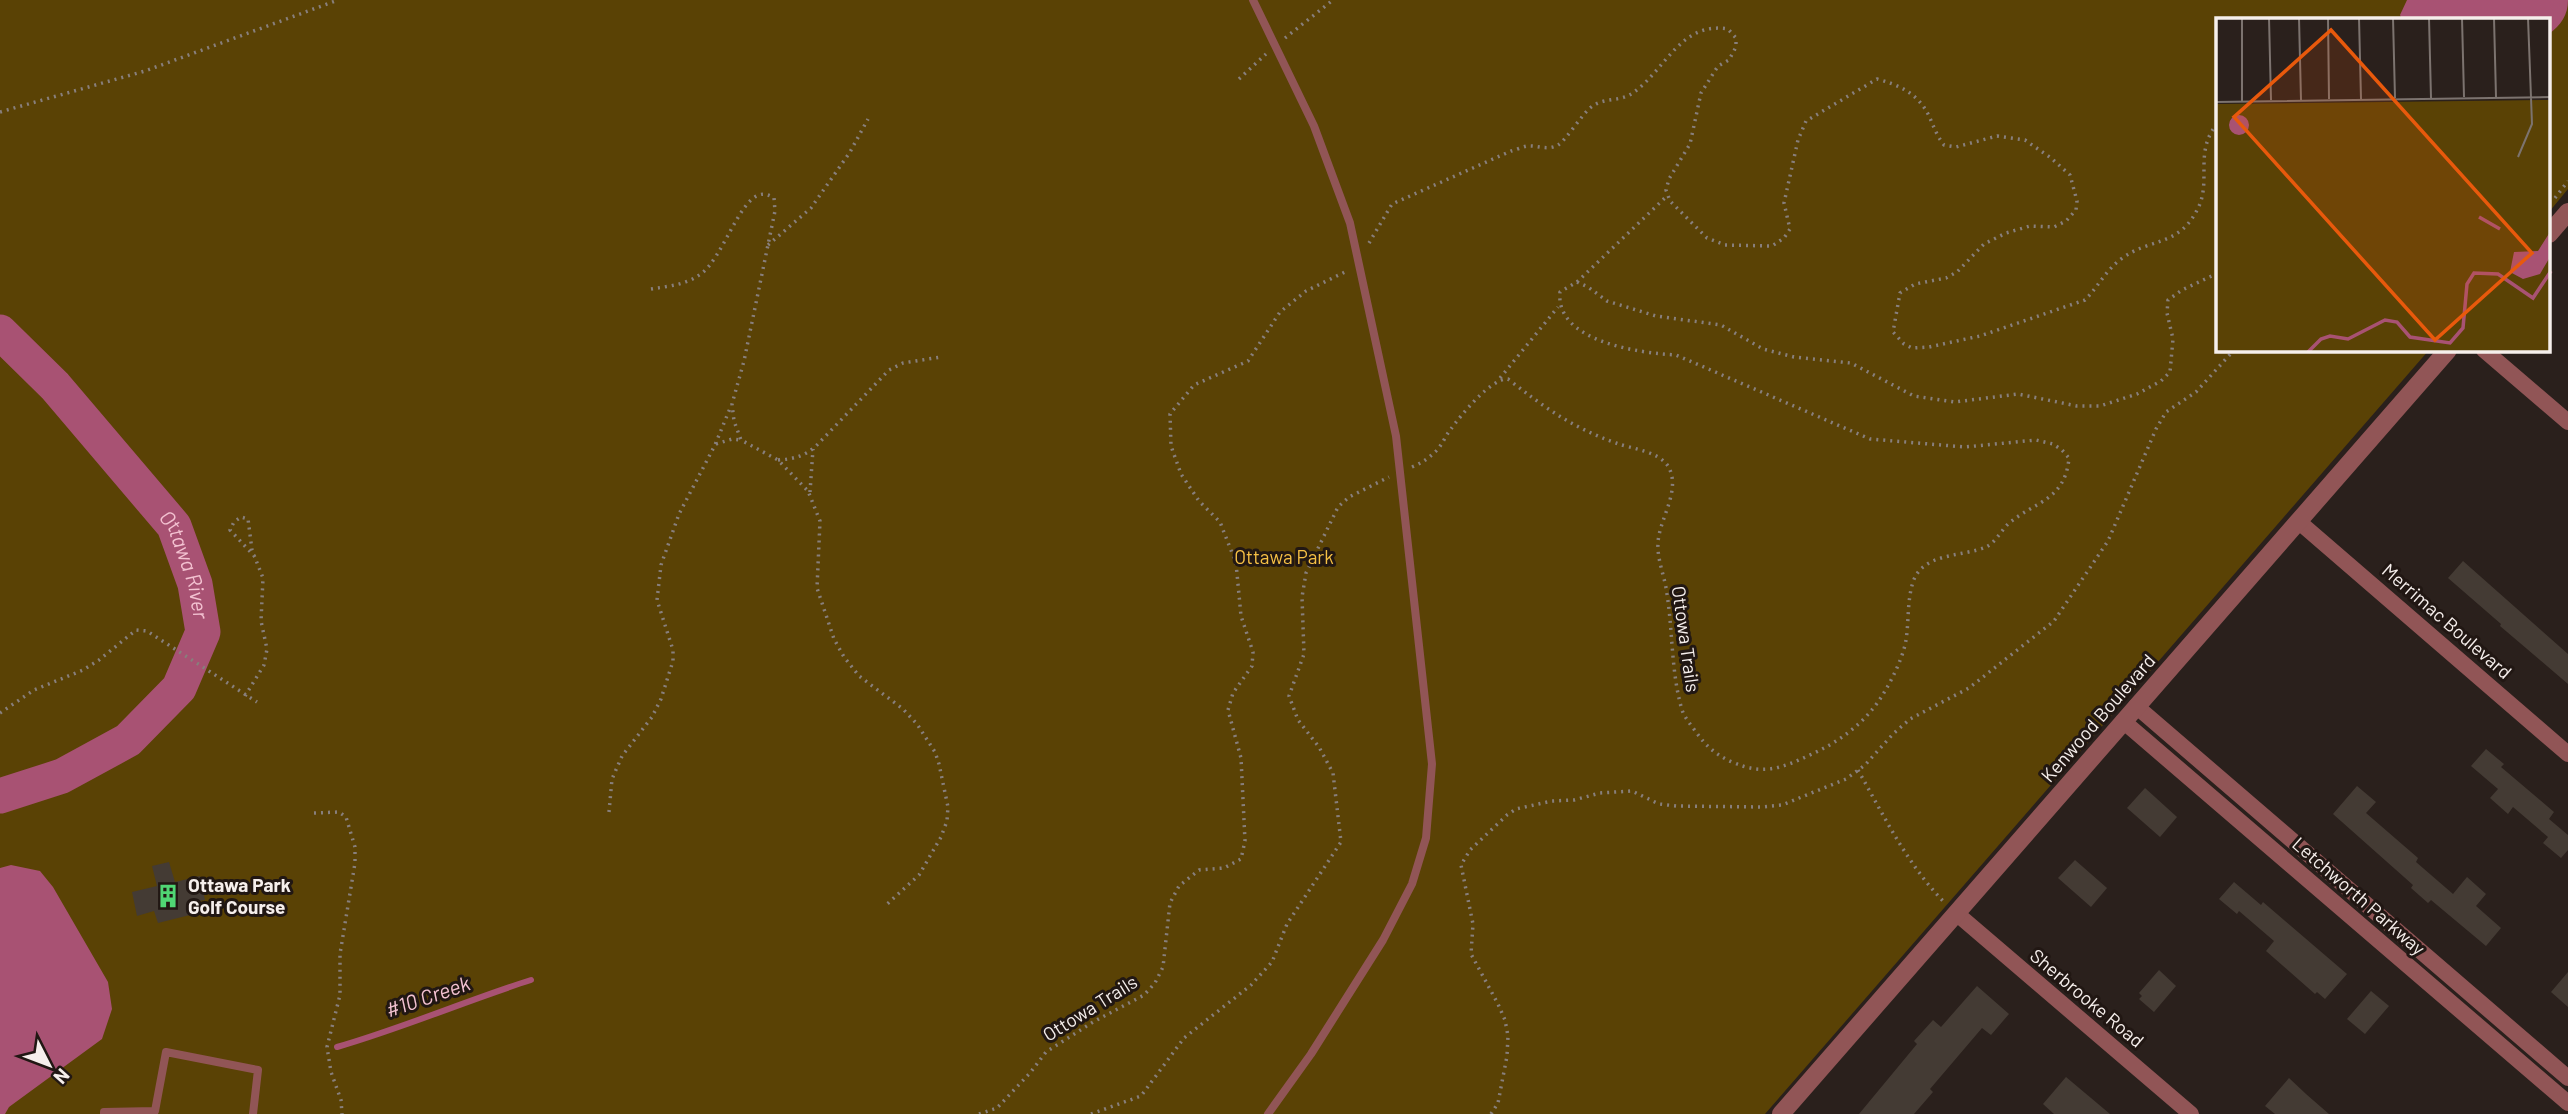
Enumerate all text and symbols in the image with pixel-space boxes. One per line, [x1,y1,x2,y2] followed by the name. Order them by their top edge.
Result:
[2216,18,2550,352] inset map
[155,504,215,621] water label: Ottawa River
[1234,545,1334,568] park label: Ottawa Park
[2378,558,2517,683] street label: Merrimac Boulevard
[1668,584,1705,694] street label: Ottowa Trails
[2036,649,2160,786] street label: Kenwood Boulevard
[2288,832,2431,960] street label: Letchworth Parkway
[188,873,291,918] place label: Ottawa Park Golf Course
[154,882,182,910] building icon: Ottawa Park Golf Course
[2026,943,2149,1052] street label: Sherbrooke Road
[382,969,474,1022] water label: #10 Creek
[1038,969,1141,1046] street label: Ottowa Trails
[14,1030,84,1100] north arrow
[49,1064,75,1089] text: N

